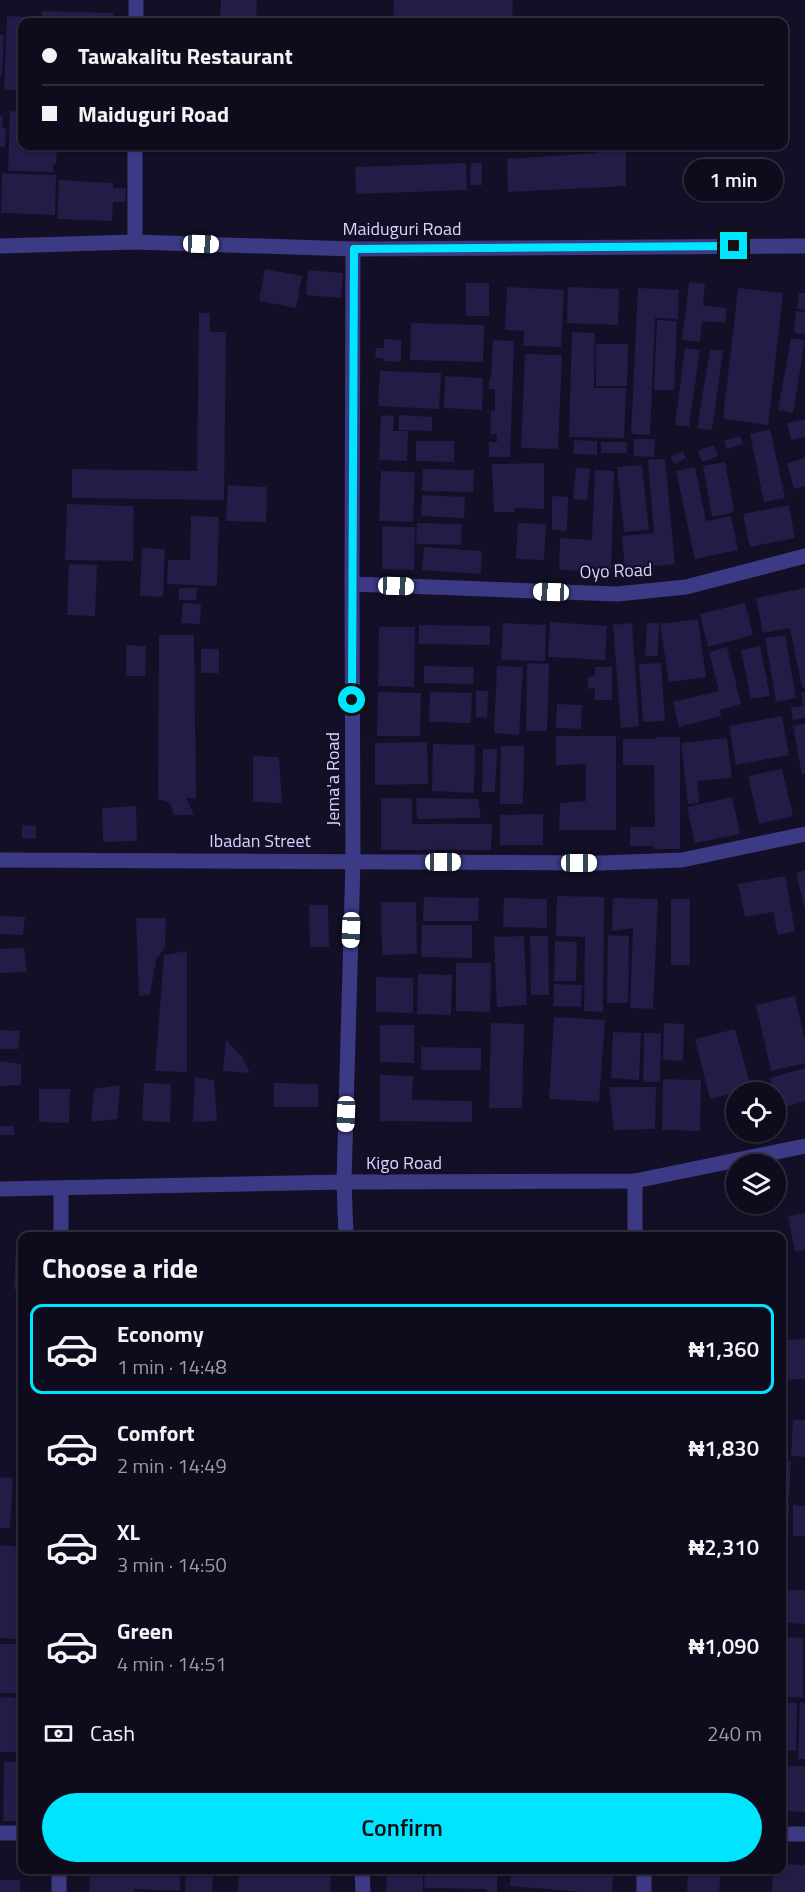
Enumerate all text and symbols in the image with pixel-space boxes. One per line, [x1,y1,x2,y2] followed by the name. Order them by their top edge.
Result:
[78,39,293,73] text: Tawakalitu Restaurant
[78,97,229,131] text: Maiduguri Road
[684,159,783,201] callout: 1 min
[709,164,758,195] text: 1 min
[342,215,462,242] street label: Maiduguri Road
[720,232,747,259] route end
[183,234,219,254] car
[579,556,653,585] street label: Oyo Road
[378,576,414,596] car
[533,582,569,602] car
[338,686,365,713] route start
[319,732,346,826] street label: Jema'a Road
[209,827,311,854] street label: Ibadan Street
[425,853,461,871] car
[561,854,597,872] car
[341,912,361,948] car
[726,1082,786,1214] map controls
[726,1082,786,1142] button: locate
[336,1096,356,1132] car
[366,1149,442,1176] street label: Kigo Road
[726,1154,786,1214] button: layers
[42,1247,198,1288] text: Choose a ride
[117,1317,204,1351] text: Economy
[45,1322,99,1376] icon: car
[688,1332,759,1366] text: ₦1,360
[117,1351,227,1382] text: 1 min · 14:48
[117,1416,195,1450] text: Comfort
[45,1421,99,1475] icon: car
[688,1431,759,1465] text: ₦1,830
[117,1450,227,1481] text: 2 min · 14:49
[117,1515,140,1549] text: XL
[45,1520,99,1574] icon: car
[688,1530,759,1564] text: ₦2,310
[117,1549,227,1580] text: 3 min · 14:50
[117,1614,173,1648] text: Green
[45,1619,99,1673] icon: car
[688,1629,759,1663] text: ₦1,090
[117,1648,227,1679] text: 4 min · 14:51
[90,1716,135,1750] text: Cash
[42,1717,75,1750] icon: cash
[707,1718,762,1749] text: 240 m
[42,1793,762,1862] button: Confirm

